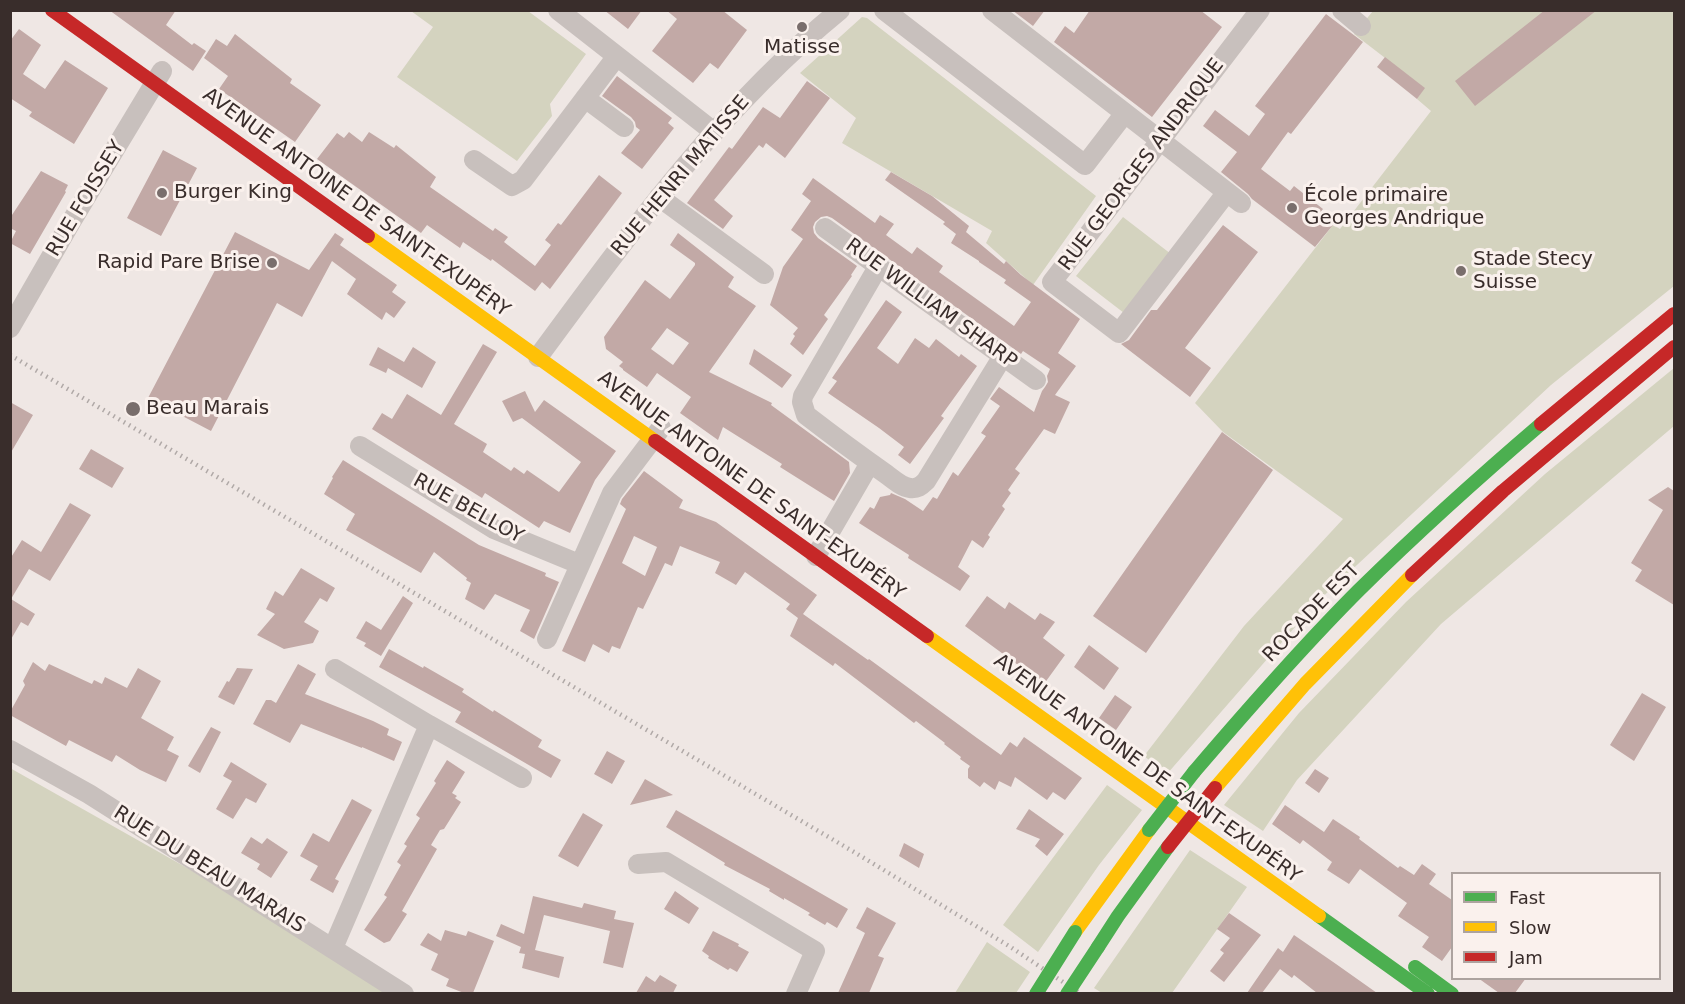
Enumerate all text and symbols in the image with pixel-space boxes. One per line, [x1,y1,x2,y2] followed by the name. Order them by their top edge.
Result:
[795,20,809,34] marker: Matisse
[764,36,840,60] place label: Matisse
[1054,54,1230,276] street label: RUE GEORGES ANDRIQUE
[198,83,514,323] street label: AVENUE ANTOINE DE SAINT-EXUPÉRY
[607,91,755,261] street label: RUE HENRI MATISSE
[42,137,130,261] street label: RUE FOISSEY
[174,181,292,205] place label: Burger King
[1304,184,1484,231] place label: École primaire Georges Andrique
[155,186,169,200] marker: Burger King
[1285,201,1299,215] marker: École primaire Georges Andrique
[841,234,1021,374] street label: RUE WILLIAM SHARP
[1473,248,1593,295] place label: Stade Stecy Suisse
[97,251,260,275] place label: Rapid Pare Brise
[265,256,279,270] marker: Rapid Pare Brise
[1454,264,1468,278] marker: Stade Stecy Suisse
[593,366,909,606] street label: AVENUE ANTOINE DE SAINT-EXUPÉRY
[146,397,269,421] place label: Beau Marais
[124,400,142,418] marker: Beau Marais
[409,469,527,549] street label: RUE BELLOY
[1258,558,1366,668] street label: ROCADE EST
[989,649,1305,889] street label: AVENUE ANTOINE DE SAINT-EXUPÉRY
[109,801,309,939] street label: RUE DU BEAU MARAIS
[1451,872,1661,980] legend
[1509,887,1545,908] text: Fast
[1509,917,1551,938] text: Slow
[1509,947,1543,968] text: Jam

